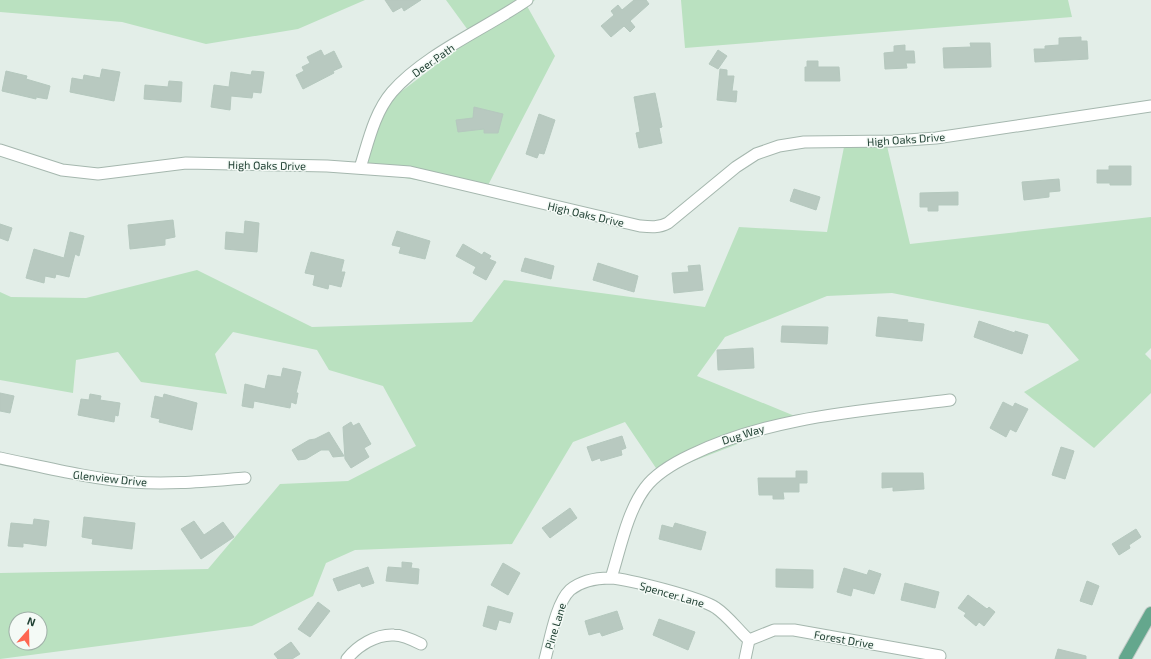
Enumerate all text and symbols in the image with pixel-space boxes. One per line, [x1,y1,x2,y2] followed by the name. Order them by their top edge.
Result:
[409,41,457,79] street label: Deer Path
[867,130,946,148] street label: High Oaks Drive
[228,158,306,172] street label: High Oaks Drive
[546,199,626,229] street label: High Oaks Drive
[720,421,766,447] street label: Dug Way
[72,468,148,488] street label: Glenview Drive
[638,579,706,609] street label: Spencer Lane
[542,601,568,651] street label: Pine Lane
[8,611,48,651] north arrow
[26,614,38,629] text: N
[813,627,875,651] street label: Forest Drive

